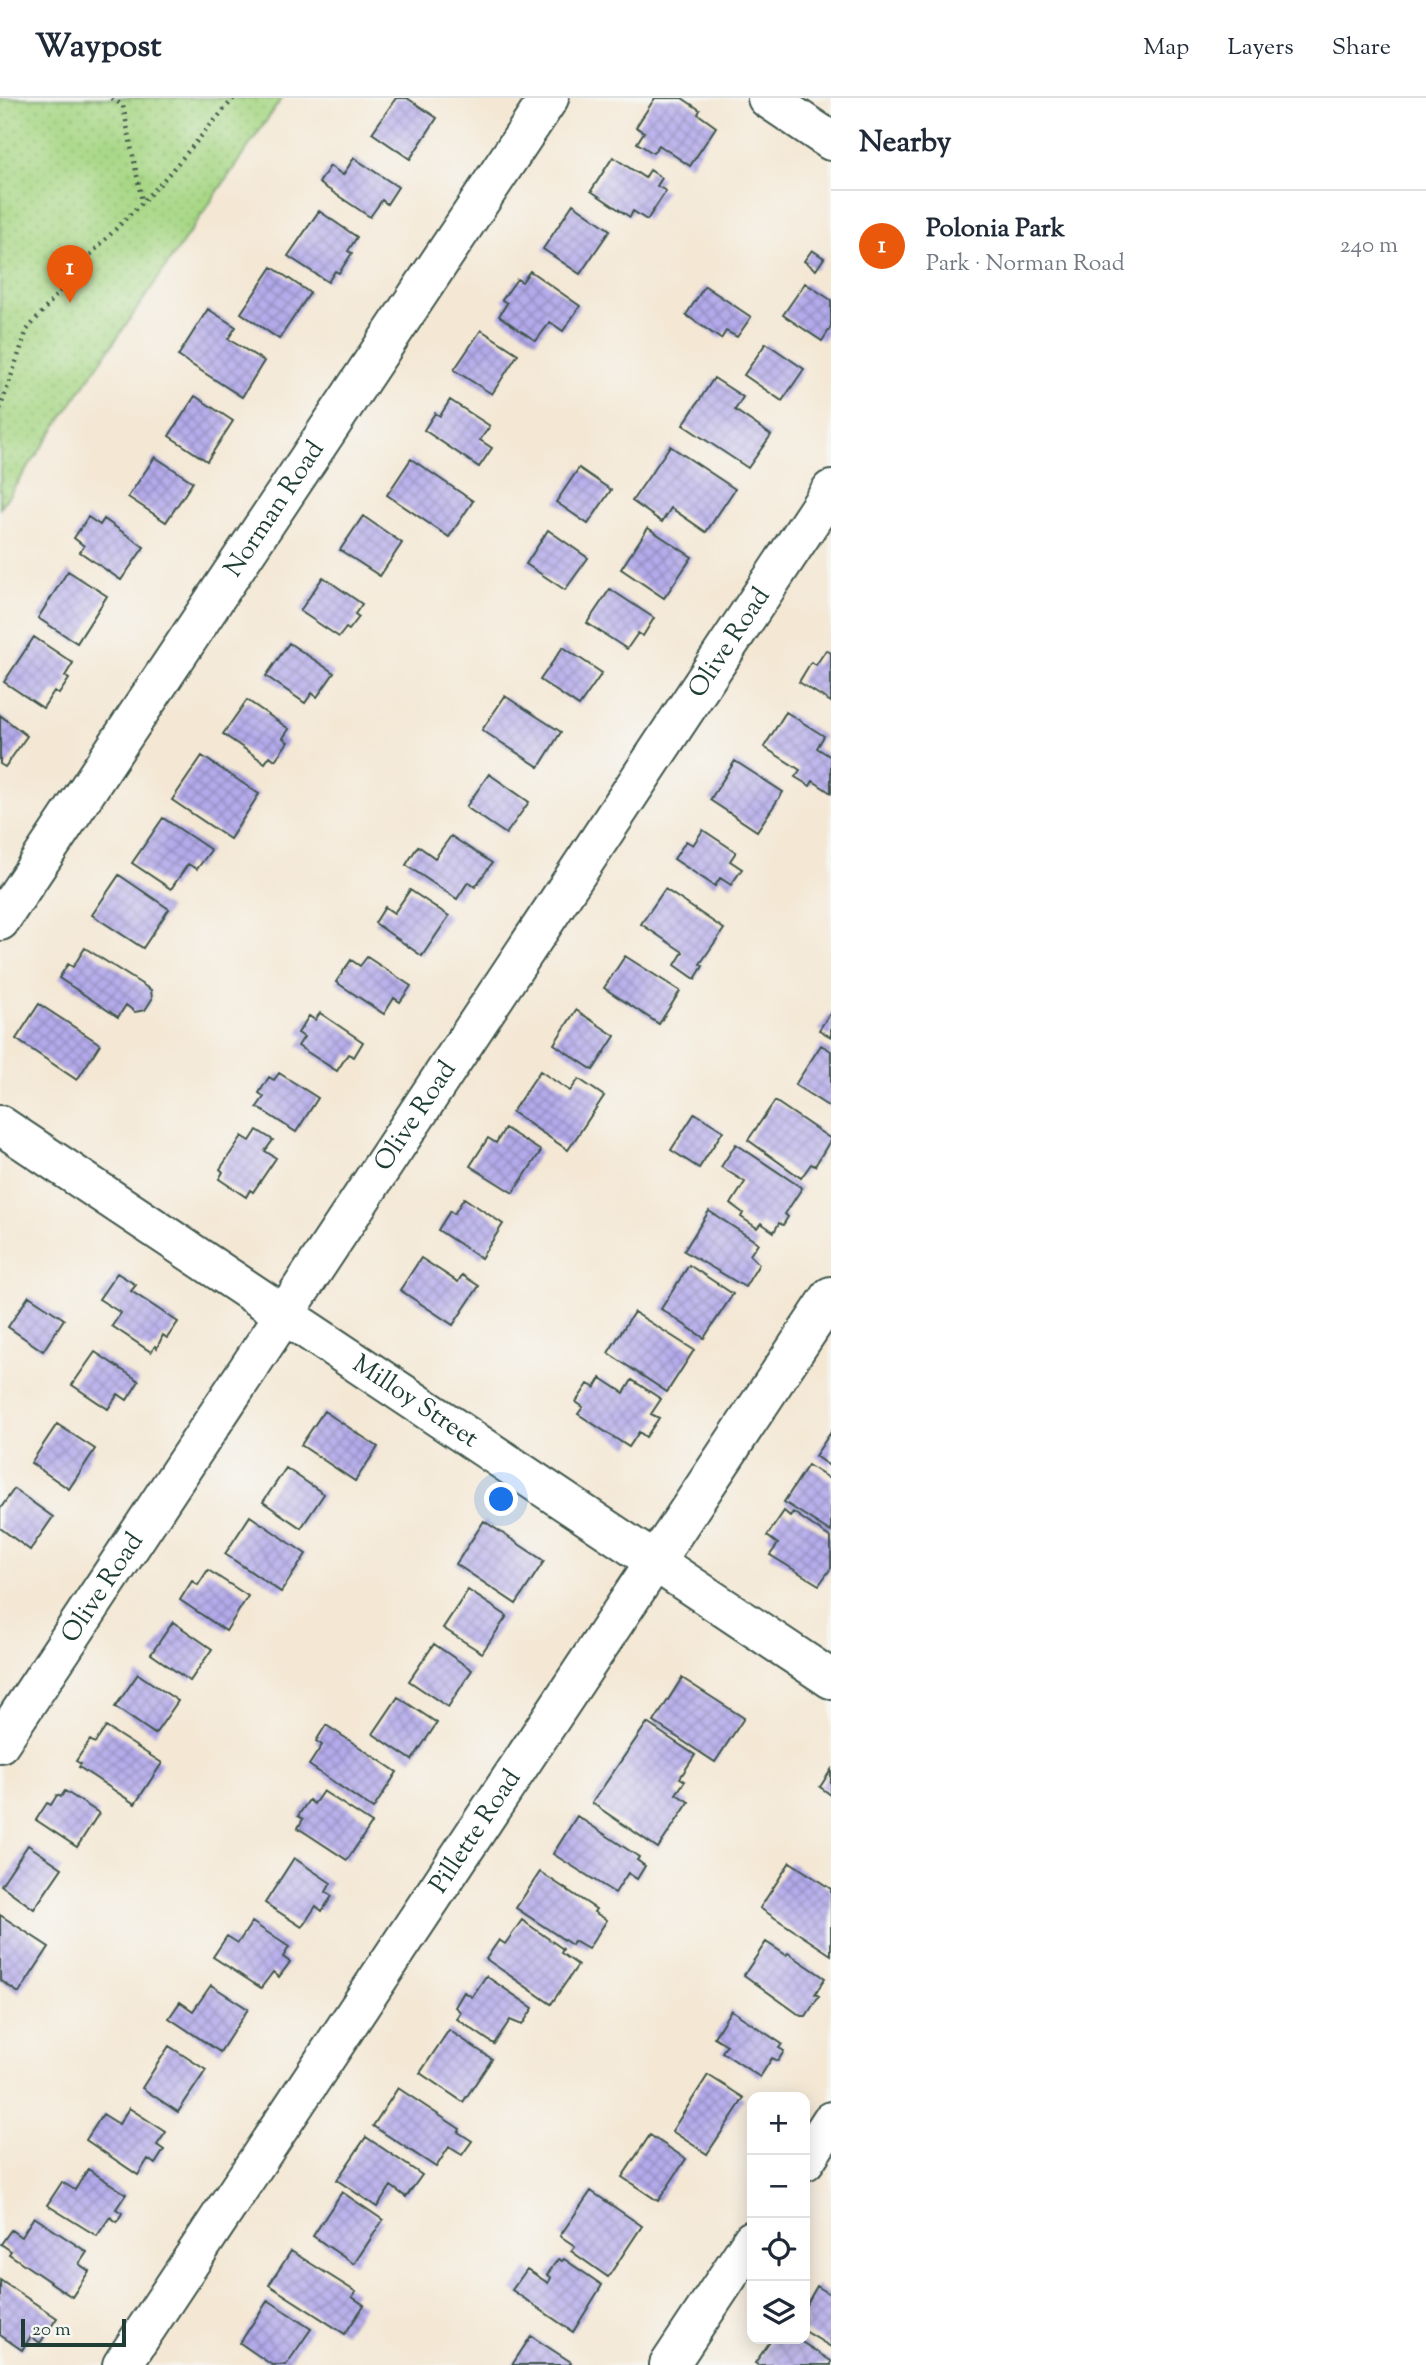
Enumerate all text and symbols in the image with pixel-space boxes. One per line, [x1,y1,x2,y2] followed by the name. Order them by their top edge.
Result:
[35,24,162,72] text: Waypost
[1143,31,1189,65] text: Map
[1227,31,1294,65] text: Layers
[1332,31,1391,65] text: Share
[859,122,951,165] text: Nearby
[926,211,1065,248] text: Polonia Park
[878,230,886,263] text: 1
[1340,230,1398,263] text: 240 m
[47,245,93,303] pin: 1
[926,248,1125,281] text: Park · Norman Road
[216,433,334,585] street label: Norman Road
[679,580,780,706] street label: Olive Road
[365,1053,466,1179] street label: Olive Road
[345,1346,486,1457] street label: Milloy Street
[484,1482,518,1516] your location
[53,1525,153,1651] street label: Olive Road
[421,1762,531,1901] street label: Pillette Road
[747,2092,810,2344] map controls
[747,2092,810,2155] button: +
[747,2155,810,2218] button: −
[747,2218,810,2281] button: locate
[747,2281,810,2344] button: layers
[21,2316,126,2348] scale bar
[32,2317,71,2344] text: 20 m

